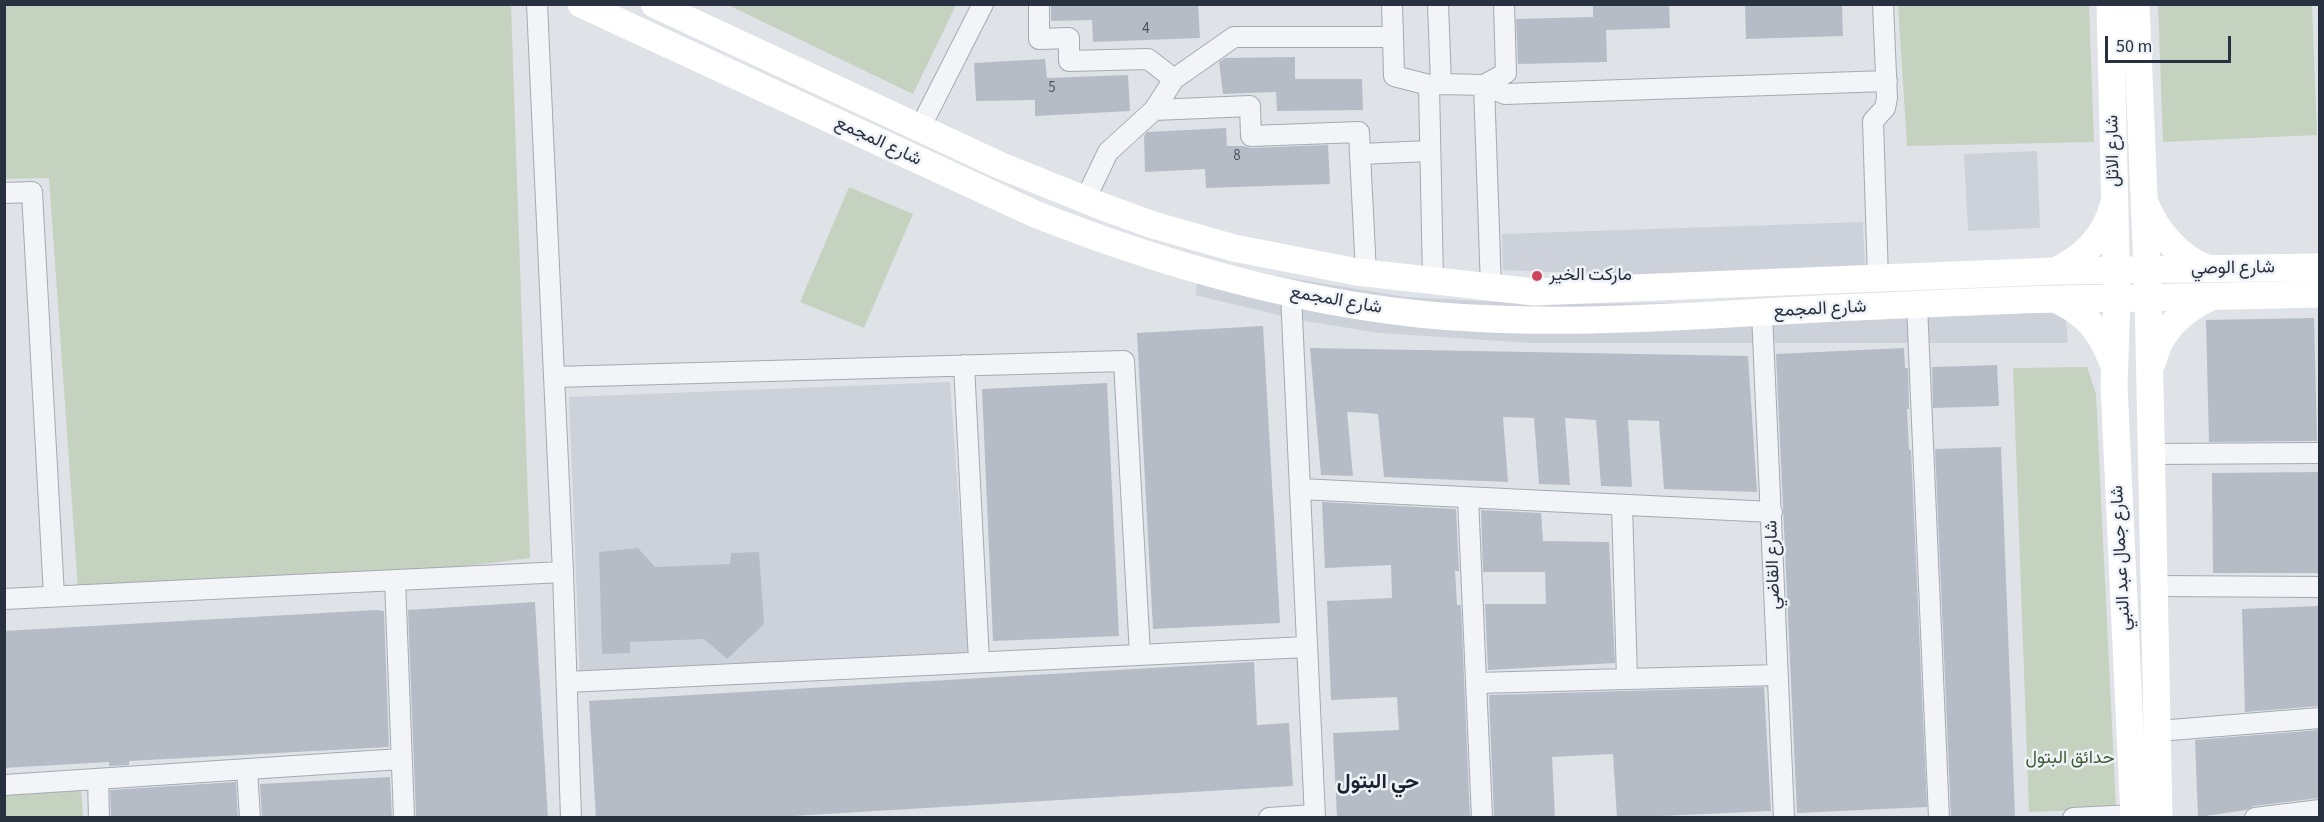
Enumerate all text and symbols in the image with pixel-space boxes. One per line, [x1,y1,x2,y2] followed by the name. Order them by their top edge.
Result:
[1142,21,1150,39] house number: 4
[2108,24,2234,62] scale bar
[2116,34,2152,59] text: 50 m
[1048,80,1056,98] house number: 5
[831,113,925,171] street label: شارع المجمع
[2103,115,2125,187] street label: شارع الاثل
[1233,148,1241,166] house number: 8
[2191,257,2275,281] street label: شارع الوصي
[1549,265,1632,287] place label: ماركت الخير
[1530,269,1544,283] marker: ماركت الخير
[1288,282,1384,320] street label: شارع المجمع
[1773,297,1867,323] street label: شارع المجمع
[2107,485,2137,631] street label: شارع جمال عبد النبي
[1762,520,1786,610] street label: شارع القاضي
[2026,748,2114,770] park label: حدائق البتول
[1337,770,1419,796] district label: حي البتول

